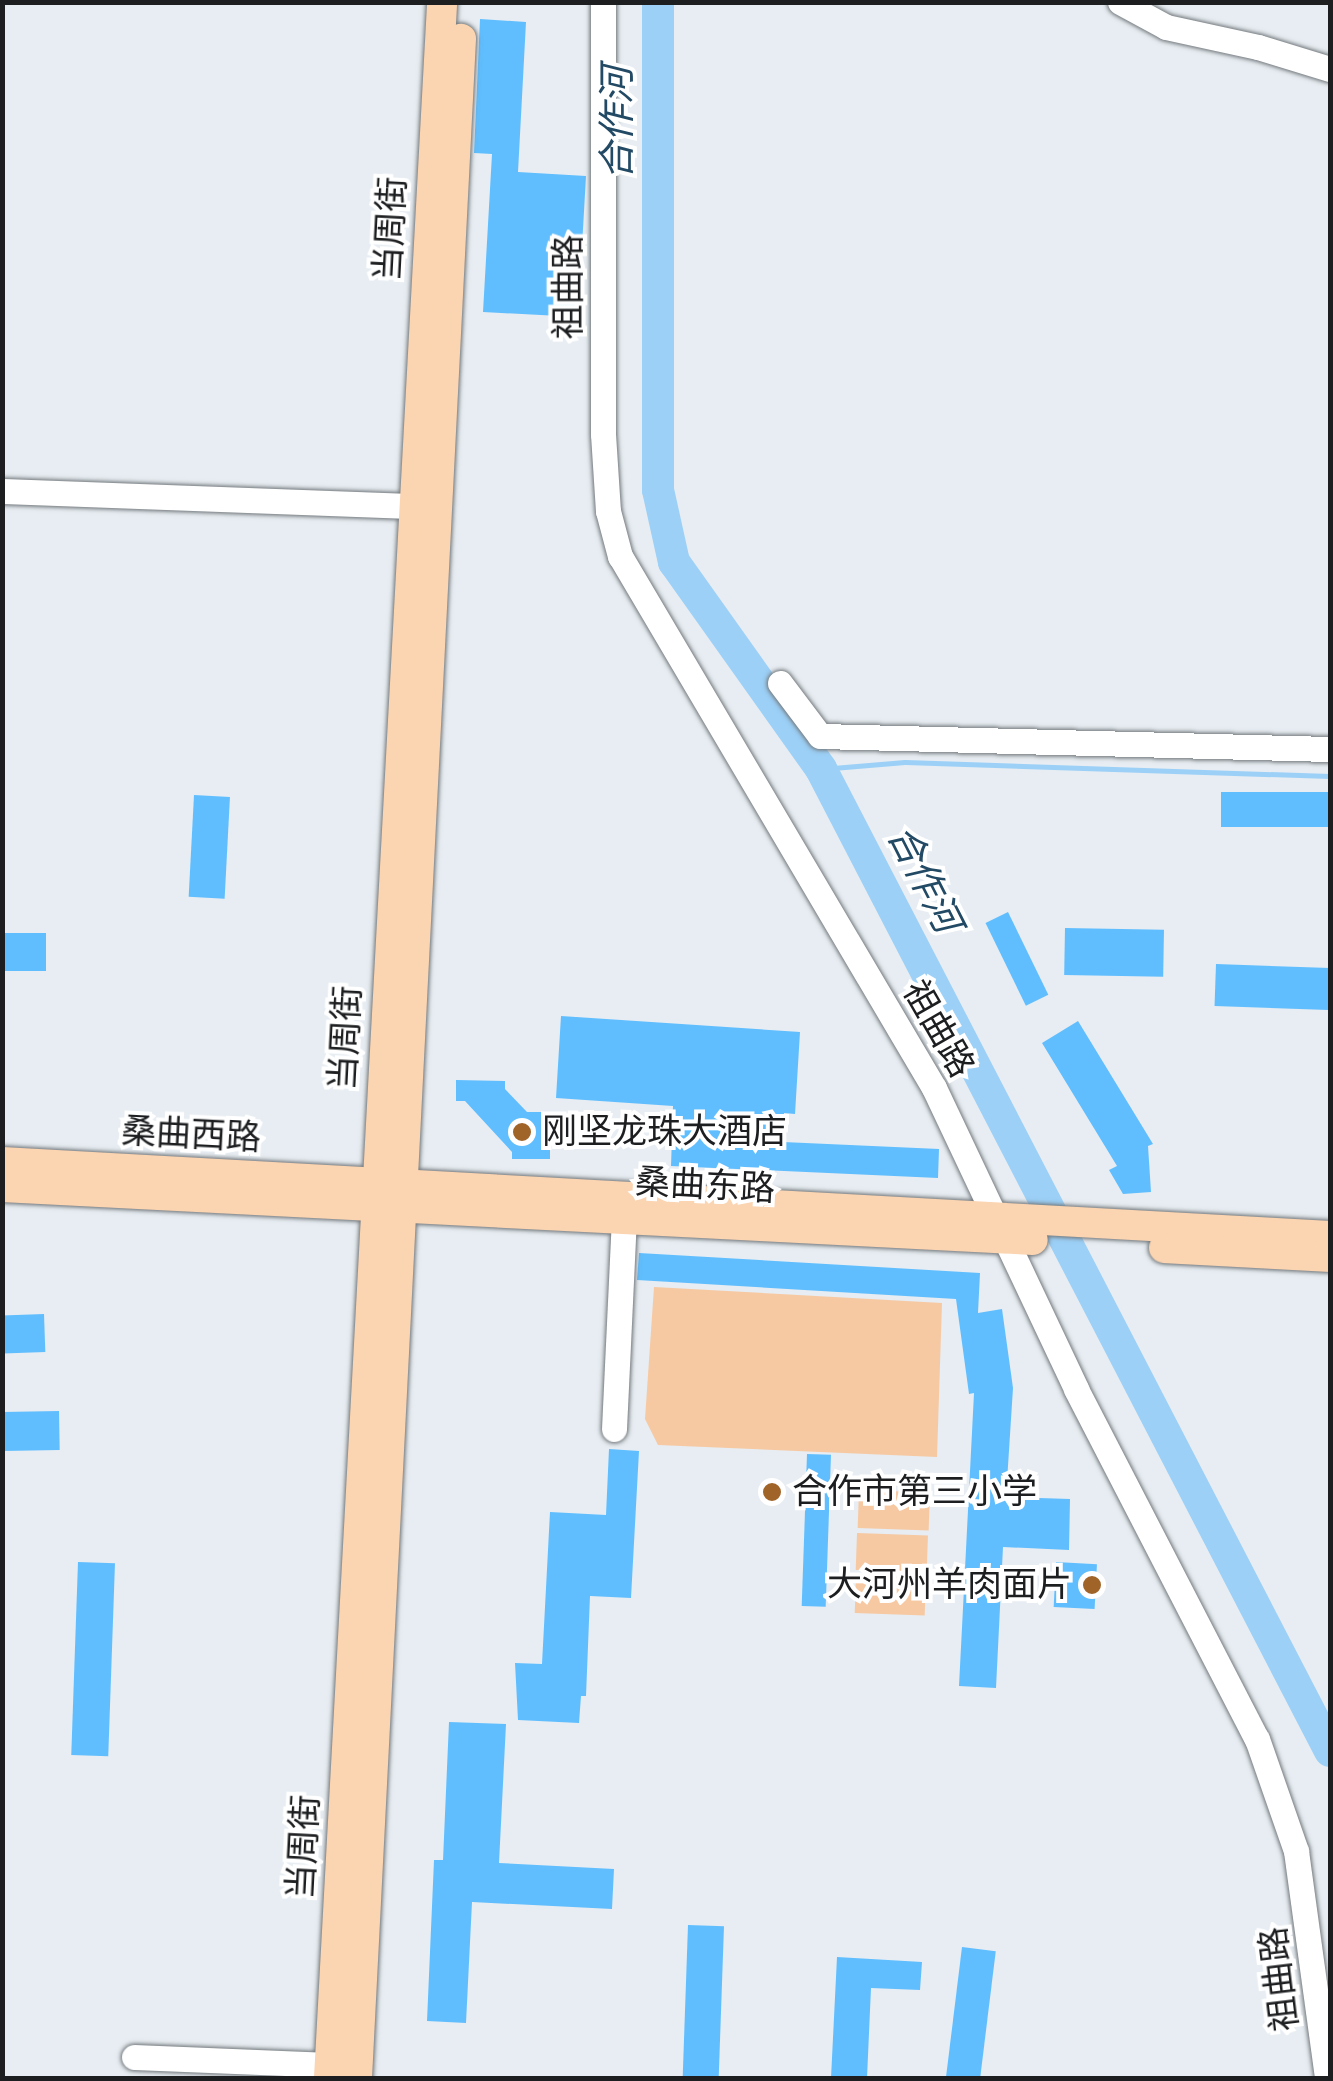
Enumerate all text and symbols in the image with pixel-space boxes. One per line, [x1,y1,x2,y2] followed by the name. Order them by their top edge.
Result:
[595,66,641,180] water label: 合作河
[367,175,415,283] street label: 当周街
[548,235,590,339] street label: 祖曲路
[878,818,970,940] water label: 合作河
[894,973,982,1085] street label: 祖曲路
[322,984,370,1092] street label: 当周街
[120,1110,262,1160] street label: 桑曲西路
[542,1111,787,1153] place label: 刚坚龙珠大酒店
[511,1121,533,1143] marker: 刚坚龙珠大酒店
[634,1161,776,1211] street label: 桑曲东路
[792,1471,1037,1513] place label: 合作市第三小学
[761,1481,783,1503] marker: 合作市第三小学
[827,1564,1072,1606] place label: 大河州羊肉面片
[1081,1574,1103,1596] marker: 大河州羊肉面片
[280,1793,328,1901] street label: 当周街
[1253,1924,1307,2034] street label: 祖曲路

